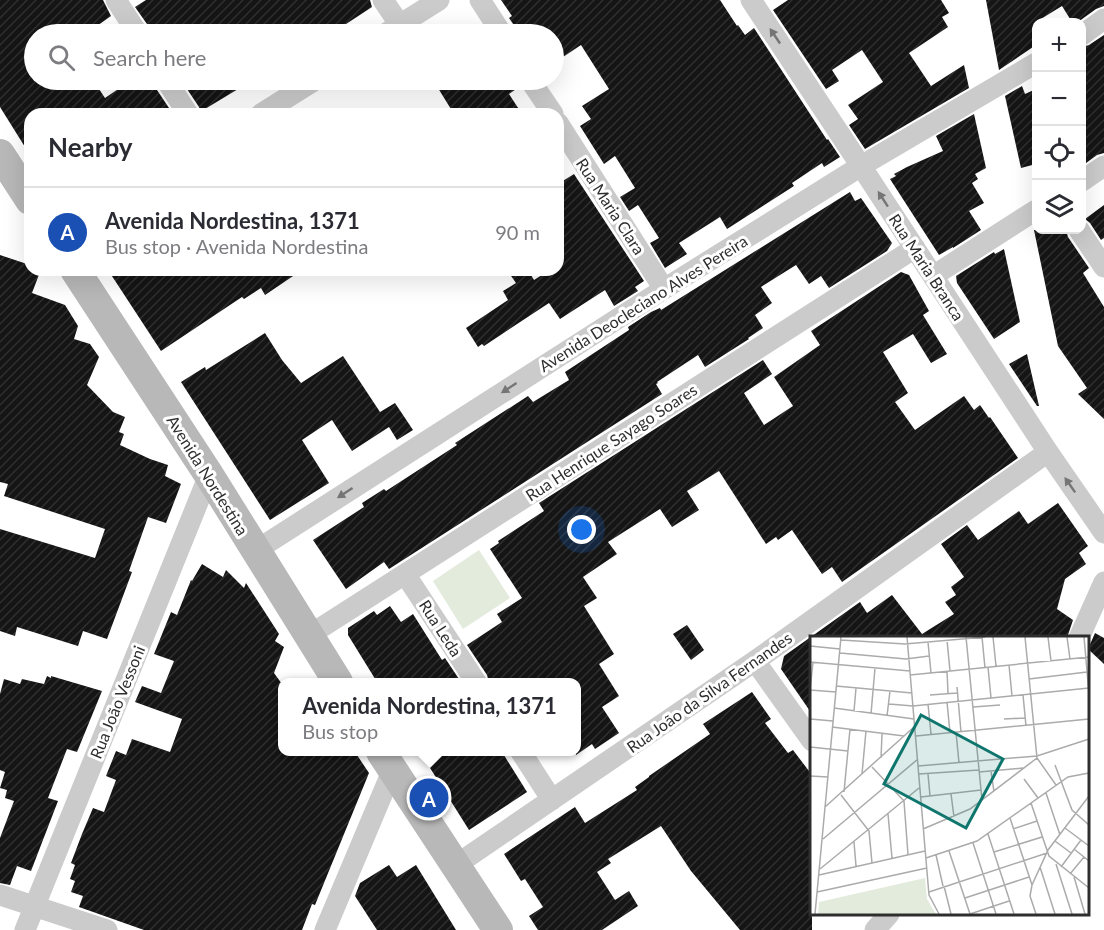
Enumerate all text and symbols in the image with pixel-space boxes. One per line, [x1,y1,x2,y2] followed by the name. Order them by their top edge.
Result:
[1032,18,1086,234] map controls
[1032,18,1086,72] button: +
[24,24,564,90] search box
[770,28,781,44] one-way arrow
[45,41,78,74] icon: search
[93,44,206,71] text: Search here
[1032,72,1086,126] button: −
[1032,126,1086,180] button: locate
[48,131,133,163] text: Nearby
[573,154,649,258] street label: Rua Maria Clara
[1032,180,1086,234] button: layers
[878,191,889,207] one-way arrow
[105,207,360,234] text: Avenida Nordestina, 1371
[885,210,969,324] street label: Rua Maria Branca
[61,220,74,244] text: A
[495,220,540,244] text: 90 m
[535,231,751,375] street label: Avenida Deocleciano Alves Pereira
[105,234,368,258] text: Bus stop · Avenida Nordestina
[522,379,700,505] street label: Rua Henrique Sayago Soares
[501,383,517,394] one-way arrow
[163,411,253,539] street label: Avenida Nordestina
[1064,477,1076,493] one-way arrow
[337,488,353,499] one-way arrow
[567,515,596,544] your location
[416,596,466,660] street label: Rua Leda
[623,628,795,756] street label: Rua João da Silva Fernandes
[810,636,1089,915] inset map
[86,643,148,761] street label: Rua João Vessoni
[278,678,581,756] popup
[302,692,557,719] text: Avenida Nordestina, 1371
[302,719,378,743] text: Bus stop
[410,776,448,820] pin: A

